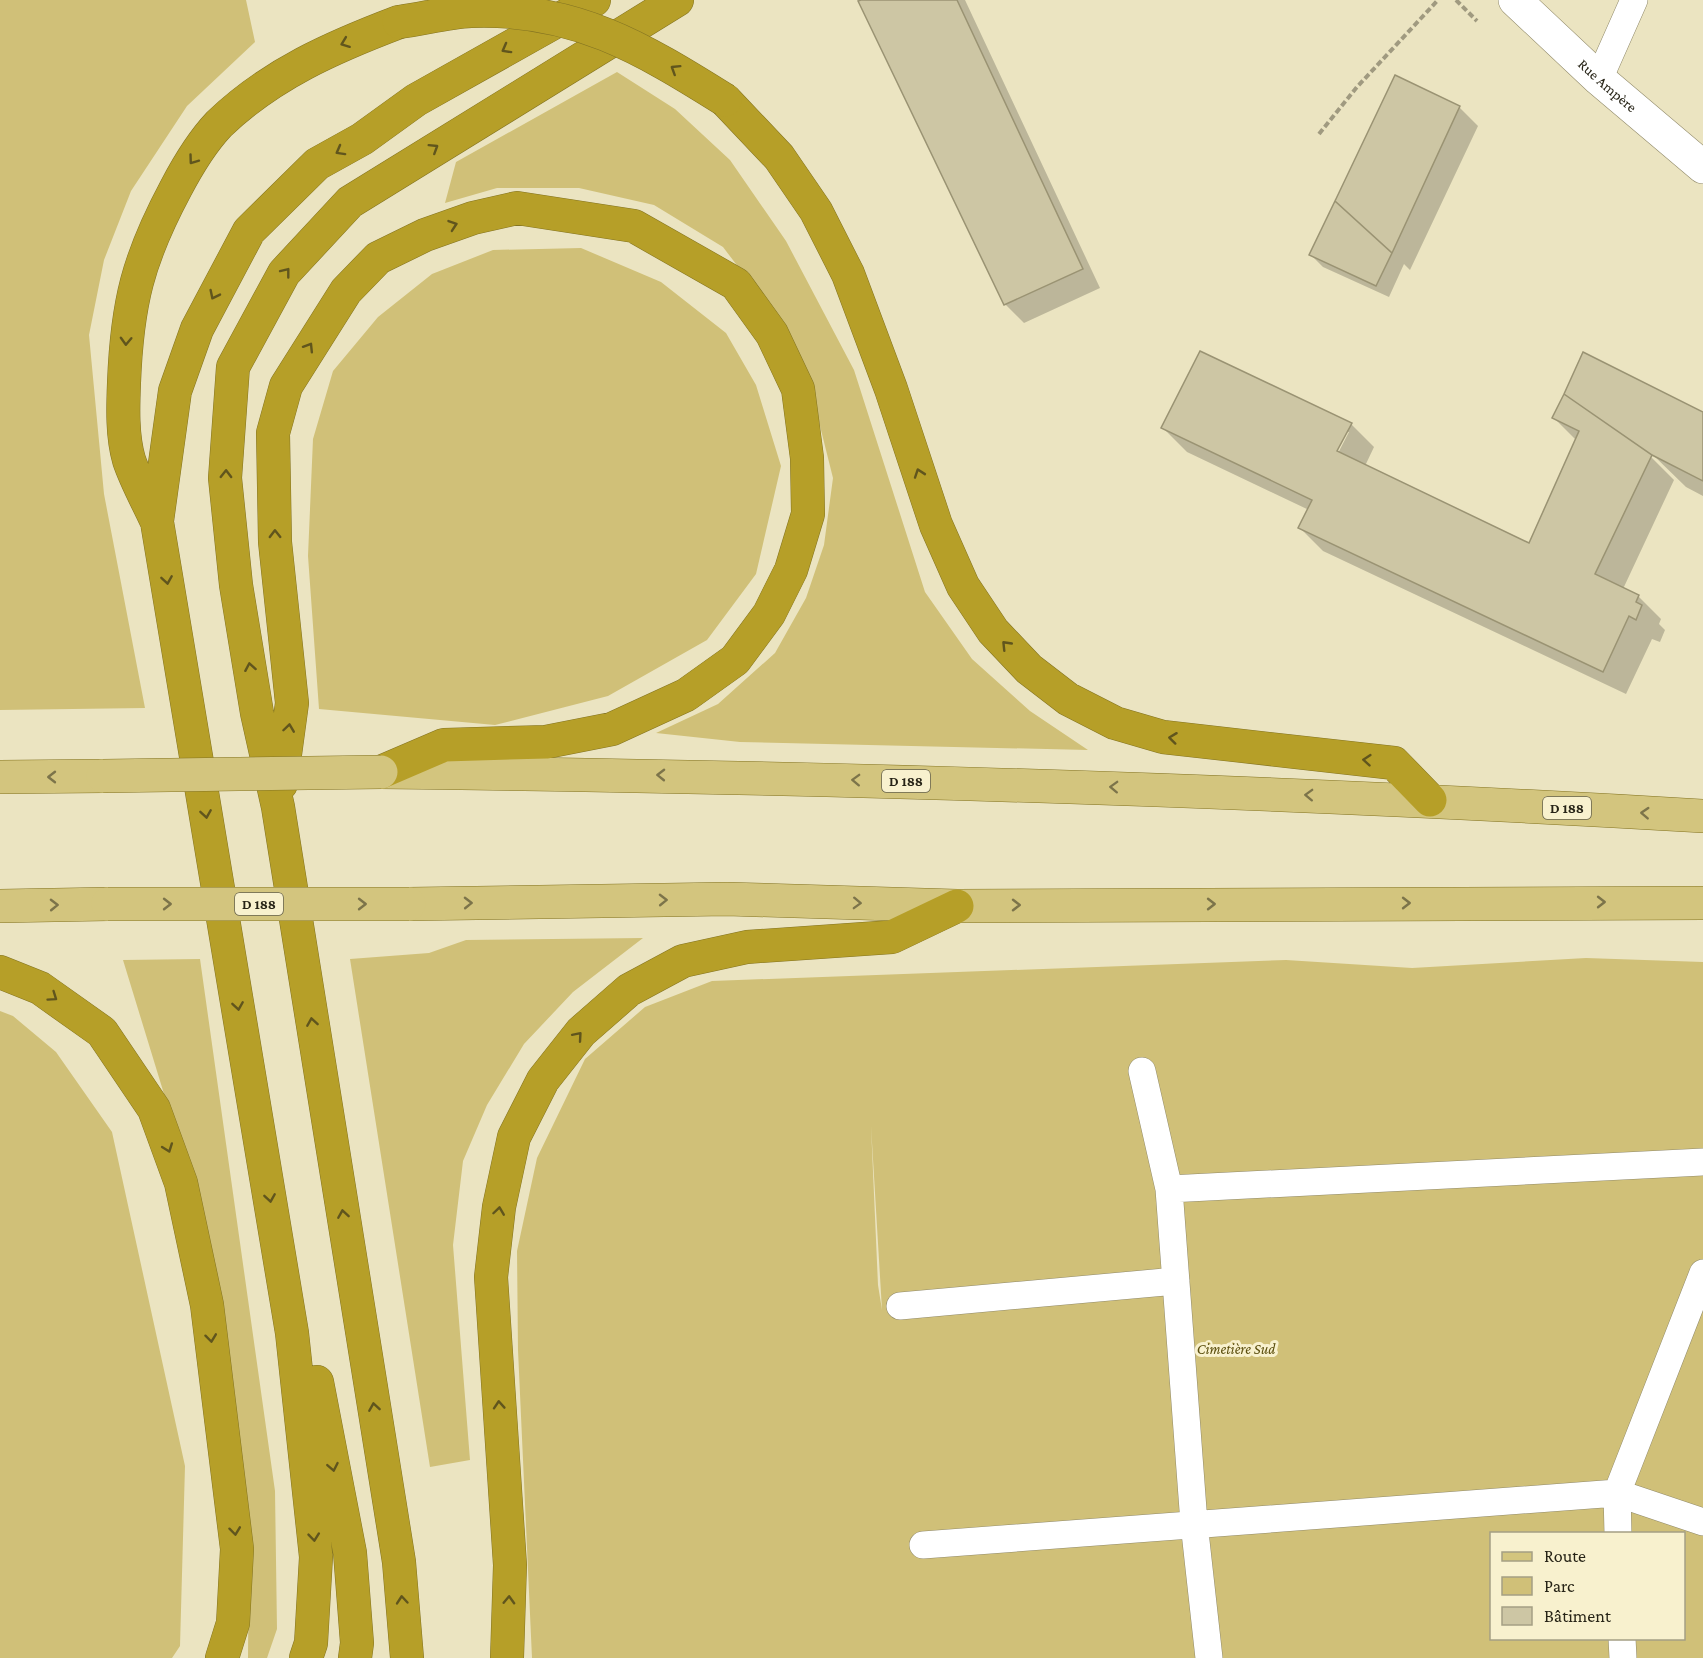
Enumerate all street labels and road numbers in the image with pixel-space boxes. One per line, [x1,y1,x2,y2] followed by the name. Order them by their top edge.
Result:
[1575,56,1640,116] street label: Rue Ampère
[882,770,930,792] road number: D 188
[1543,797,1591,819] road number: D 188
[235,893,283,915] road number: D 188

